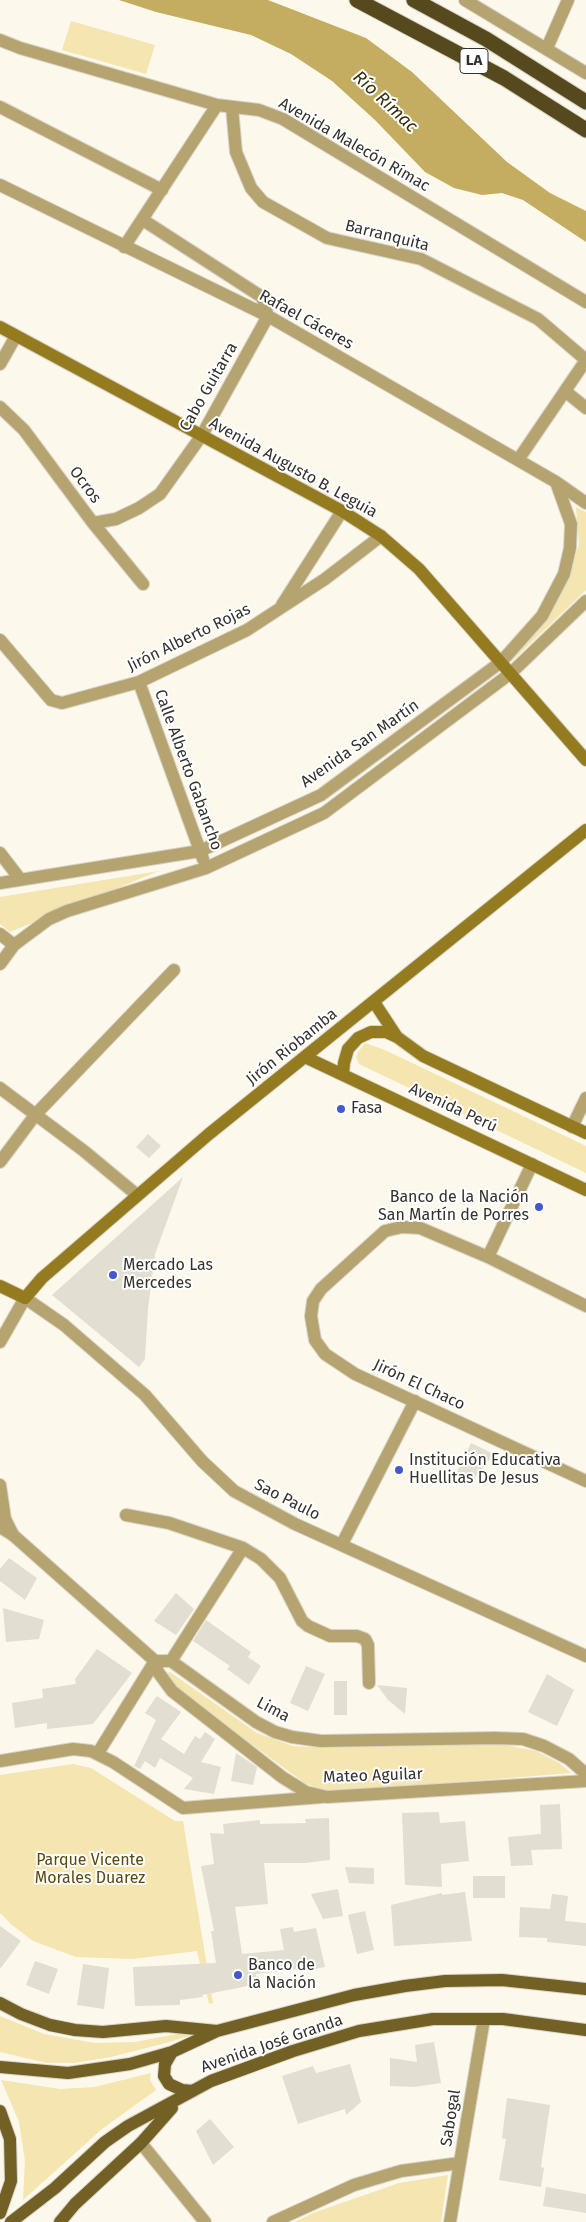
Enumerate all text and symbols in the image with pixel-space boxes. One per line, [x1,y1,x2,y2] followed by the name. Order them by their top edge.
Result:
[460,48,488,74] road number: LA
[348,67,422,137] water label: Río Rímac
[275,94,433,196] street label: Avenida Malecón Rímac
[343,216,431,256] street label: Barranquita
[255,286,357,354] street label: Rafael Cáceres
[176,339,242,435] street label: Cabo Guitarra
[206,414,380,522] street label: Avenida Augusto B. Leguia
[65,463,105,507] street label: Ocros
[124,600,254,676] street label: Jirón Alberto Rojas
[150,687,226,853] street label: Calle Alberto Gabancho
[297,696,423,792] street label: Avenida San Martín
[243,1004,341,1090] street label: Jirón Riobamba
[406,1079,500,1137] street label: Avenida Perú
[351,1099,382,1119] place label: Fasa
[335,1103,347,1115] marker: Fasa
[378,1188,529,1226] place label: Banco de la Nación San Martín de Porres
[533,1201,545,1213] marker: Banco de la Nación San Martín de Porres
[123,1256,213,1294] place label: Mercado Las Mercedes
[107,1269,119,1281] marker: Mercado Las Mercedes
[370,1355,468,1415] street label: Jirón El Chaco
[409,1451,561,1489] place label: Institución Educativa Huellitas De Jesus
[393,1464,405,1476] marker: Institución Educativa Huellitas De Jesus
[251,1475,323,1525] street label: Sao Paulo
[253,1693,293,1727] street label: Lima
[323,1765,423,1787] street label: Mateo Aguilar
[35,1851,145,1889] park label: Parque Vicente Morales Duarez
[248,1956,316,1994] place label: Banco de la Nación
[232,1969,244,1981] marker: Banco de la Nación
[199,2011,345,2077] street label: Avenida José Granda
[437,2088,465,2148] street label: Sabogal

